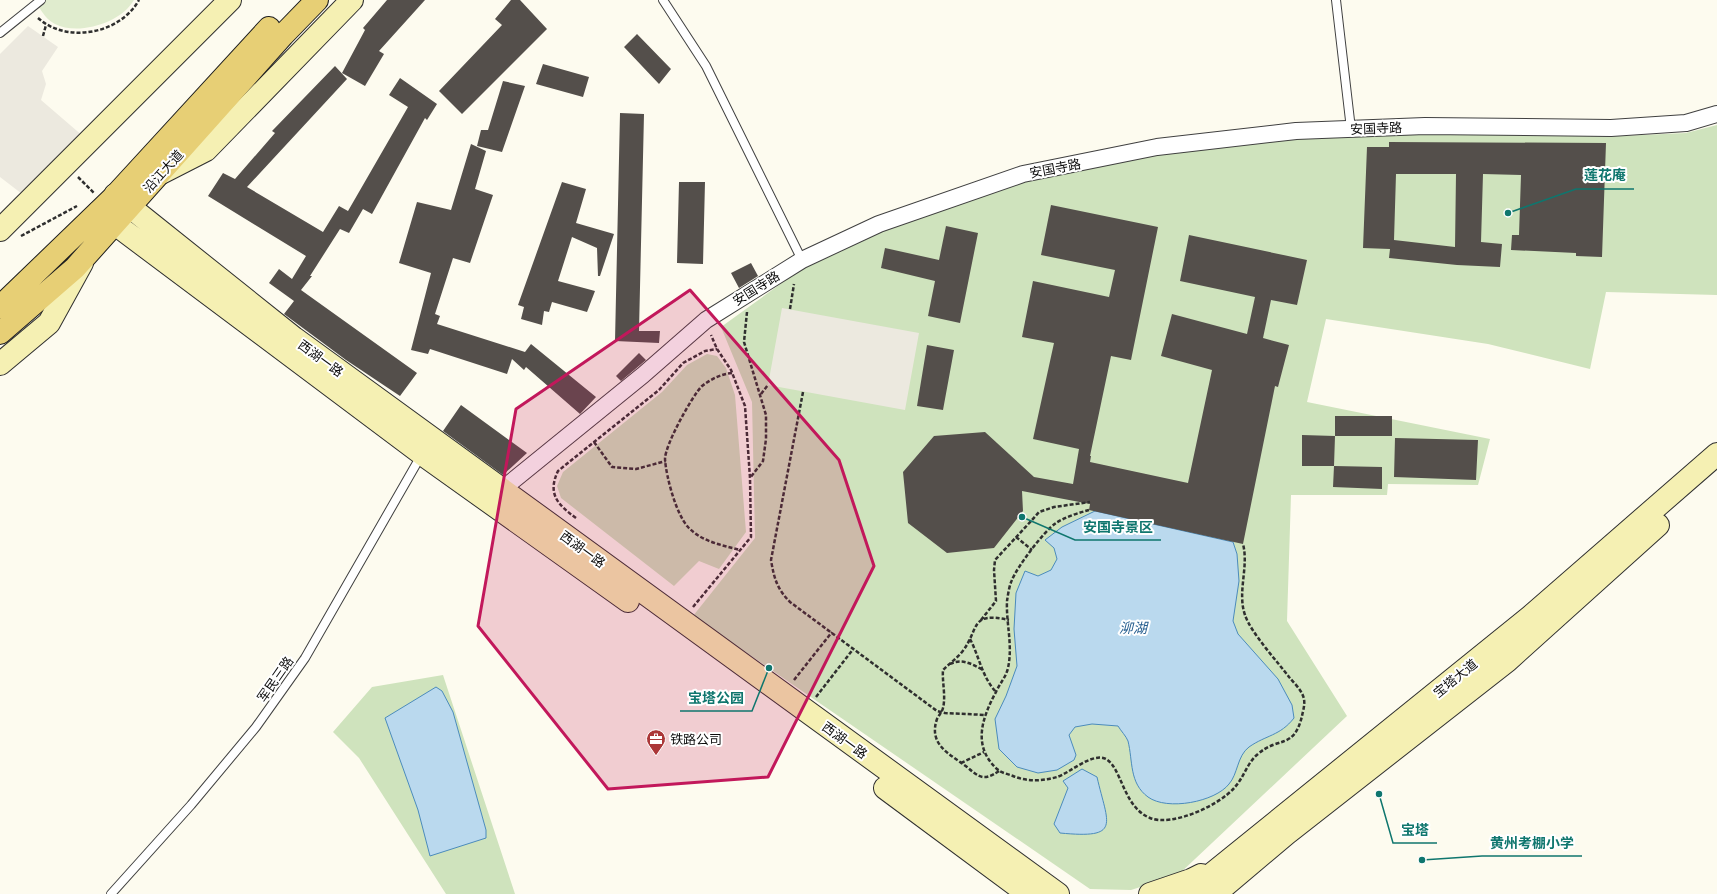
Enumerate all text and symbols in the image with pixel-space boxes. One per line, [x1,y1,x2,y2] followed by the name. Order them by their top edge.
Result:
[1350,118,1402,138] street label: 安国寺路
[139,146,187,196] street label: 沿江大道
[1028,154,1082,182] street label: 安国寺路
[1576,163,1634,189] callout: 莲花庵
[1584,165,1626,184] text: 莲花庵
[729,267,783,309] street label: 安国寺路
[295,335,347,381] street label: 西湖一路
[1075,514,1161,540] callout: 安国寺景区
[1083,517,1153,536] text: 安国寺景区
[557,526,609,572] street label: 西湖一路
[1119,618,1149,637] water label: 泖湖
[253,653,297,705] street label: 军民三路
[1429,655,1481,701] street label: 宝塔大道
[680,685,752,711] callout: 宝塔公园
[688,688,744,707] text: 宝塔公园
[819,717,871,763] street label: 西湖一路
[645,728,667,756] office icon: 铁路公司
[670,730,722,748] place label: 铁路公司
[1393,817,1437,843] callout: 宝塔
[1401,820,1429,839] text: 宝塔
[1482,830,1582,856] callout: 黄州考棚小学
[1490,833,1574,852] text: 黄州考棚小学

